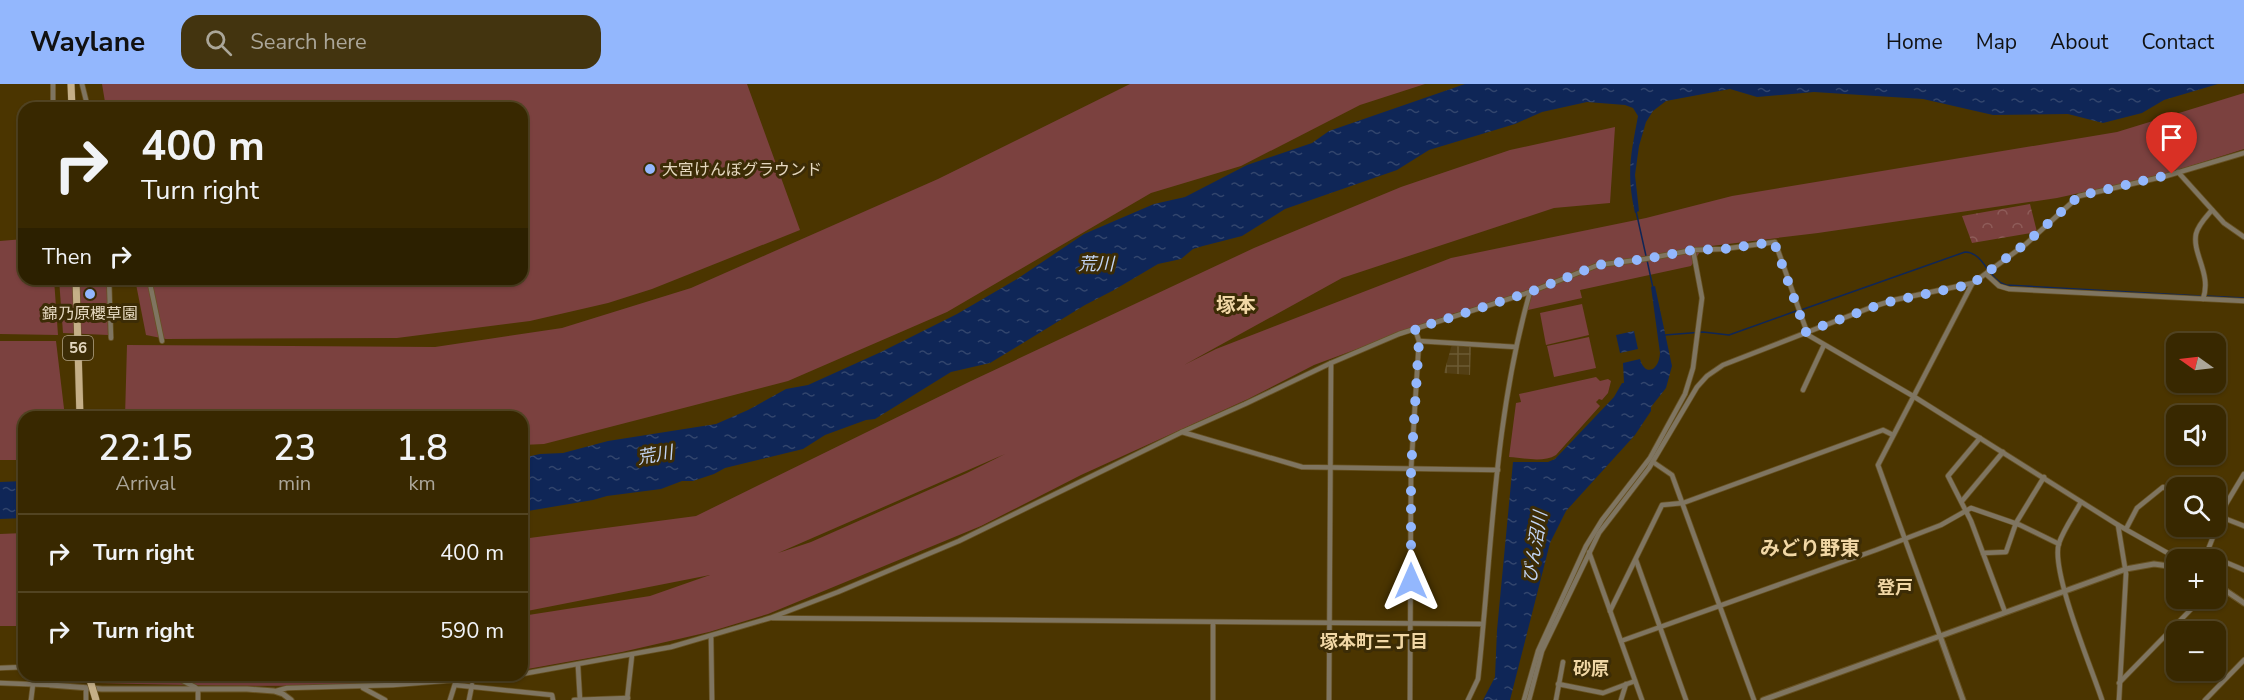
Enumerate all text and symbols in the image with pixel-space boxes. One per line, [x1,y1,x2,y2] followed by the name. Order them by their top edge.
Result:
[181,15,601,69] search box
[30,23,145,61] text: Waylane
[202,26,235,59] icon: search
[250,27,367,57] text: Search here
[1886,28,1943,56] text: Home
[1976,28,2017,56] text: Map
[2050,28,2108,56] text: About
[2141,28,2214,56] text: Contact
[2146,112,2197,174] pin
[141,118,265,175] text: 400 m
[2155,121,2188,154] icon: arrive
[42,126,120,204] icon: right
[662,159,822,181] place label: 大宮けんぽグラウンド
[643,162,657,176] marker: 大宮けんぽグラウンド
[141,172,259,209] text: Turn right
[104,240,137,273] icon: right
[42,242,92,272] text: Then
[1078,252,1116,276] water label: 荒川
[83,287,97,301] marker: 錦乃原櫻草園
[1216,292,1256,319] district label: 塚本
[42,303,138,325] place label: 錦乃原櫻草園
[2166,333,2226,393] north arrow
[2166,333,2226,681] map controls
[63,336,93,360] road number: 56
[2166,405,2226,465] button: sound
[98,424,193,473] text: 22:15
[273,424,316,473] text: 23
[396,424,448,473] text: 1.8
[635,440,677,470] water label: 荒川
[115,470,176,497] text: Arrival
[278,470,311,497] text: min
[409,470,436,497] text: km
[2166,477,2226,537] button: search
[1518,508,1553,584] water label: びん沼川
[1760,535,1860,562] district label: みどり野東
[42,537,75,570] icon: right
[93,538,194,568] text: Turn right
[440,538,504,568] text: 400 m
[1379,549,1443,613] position arrow
[2166,549,2226,609] button: +
[1877,576,1913,600] district label: 登戸
[42,615,75,648] icon: right
[93,616,194,646] text: Turn right
[440,616,504,646] text: 590 m
[2166,621,2226,681] button: −
[1320,630,1428,654] district label: 塚本町三丁目
[1573,657,1609,681] district label: 砂原

